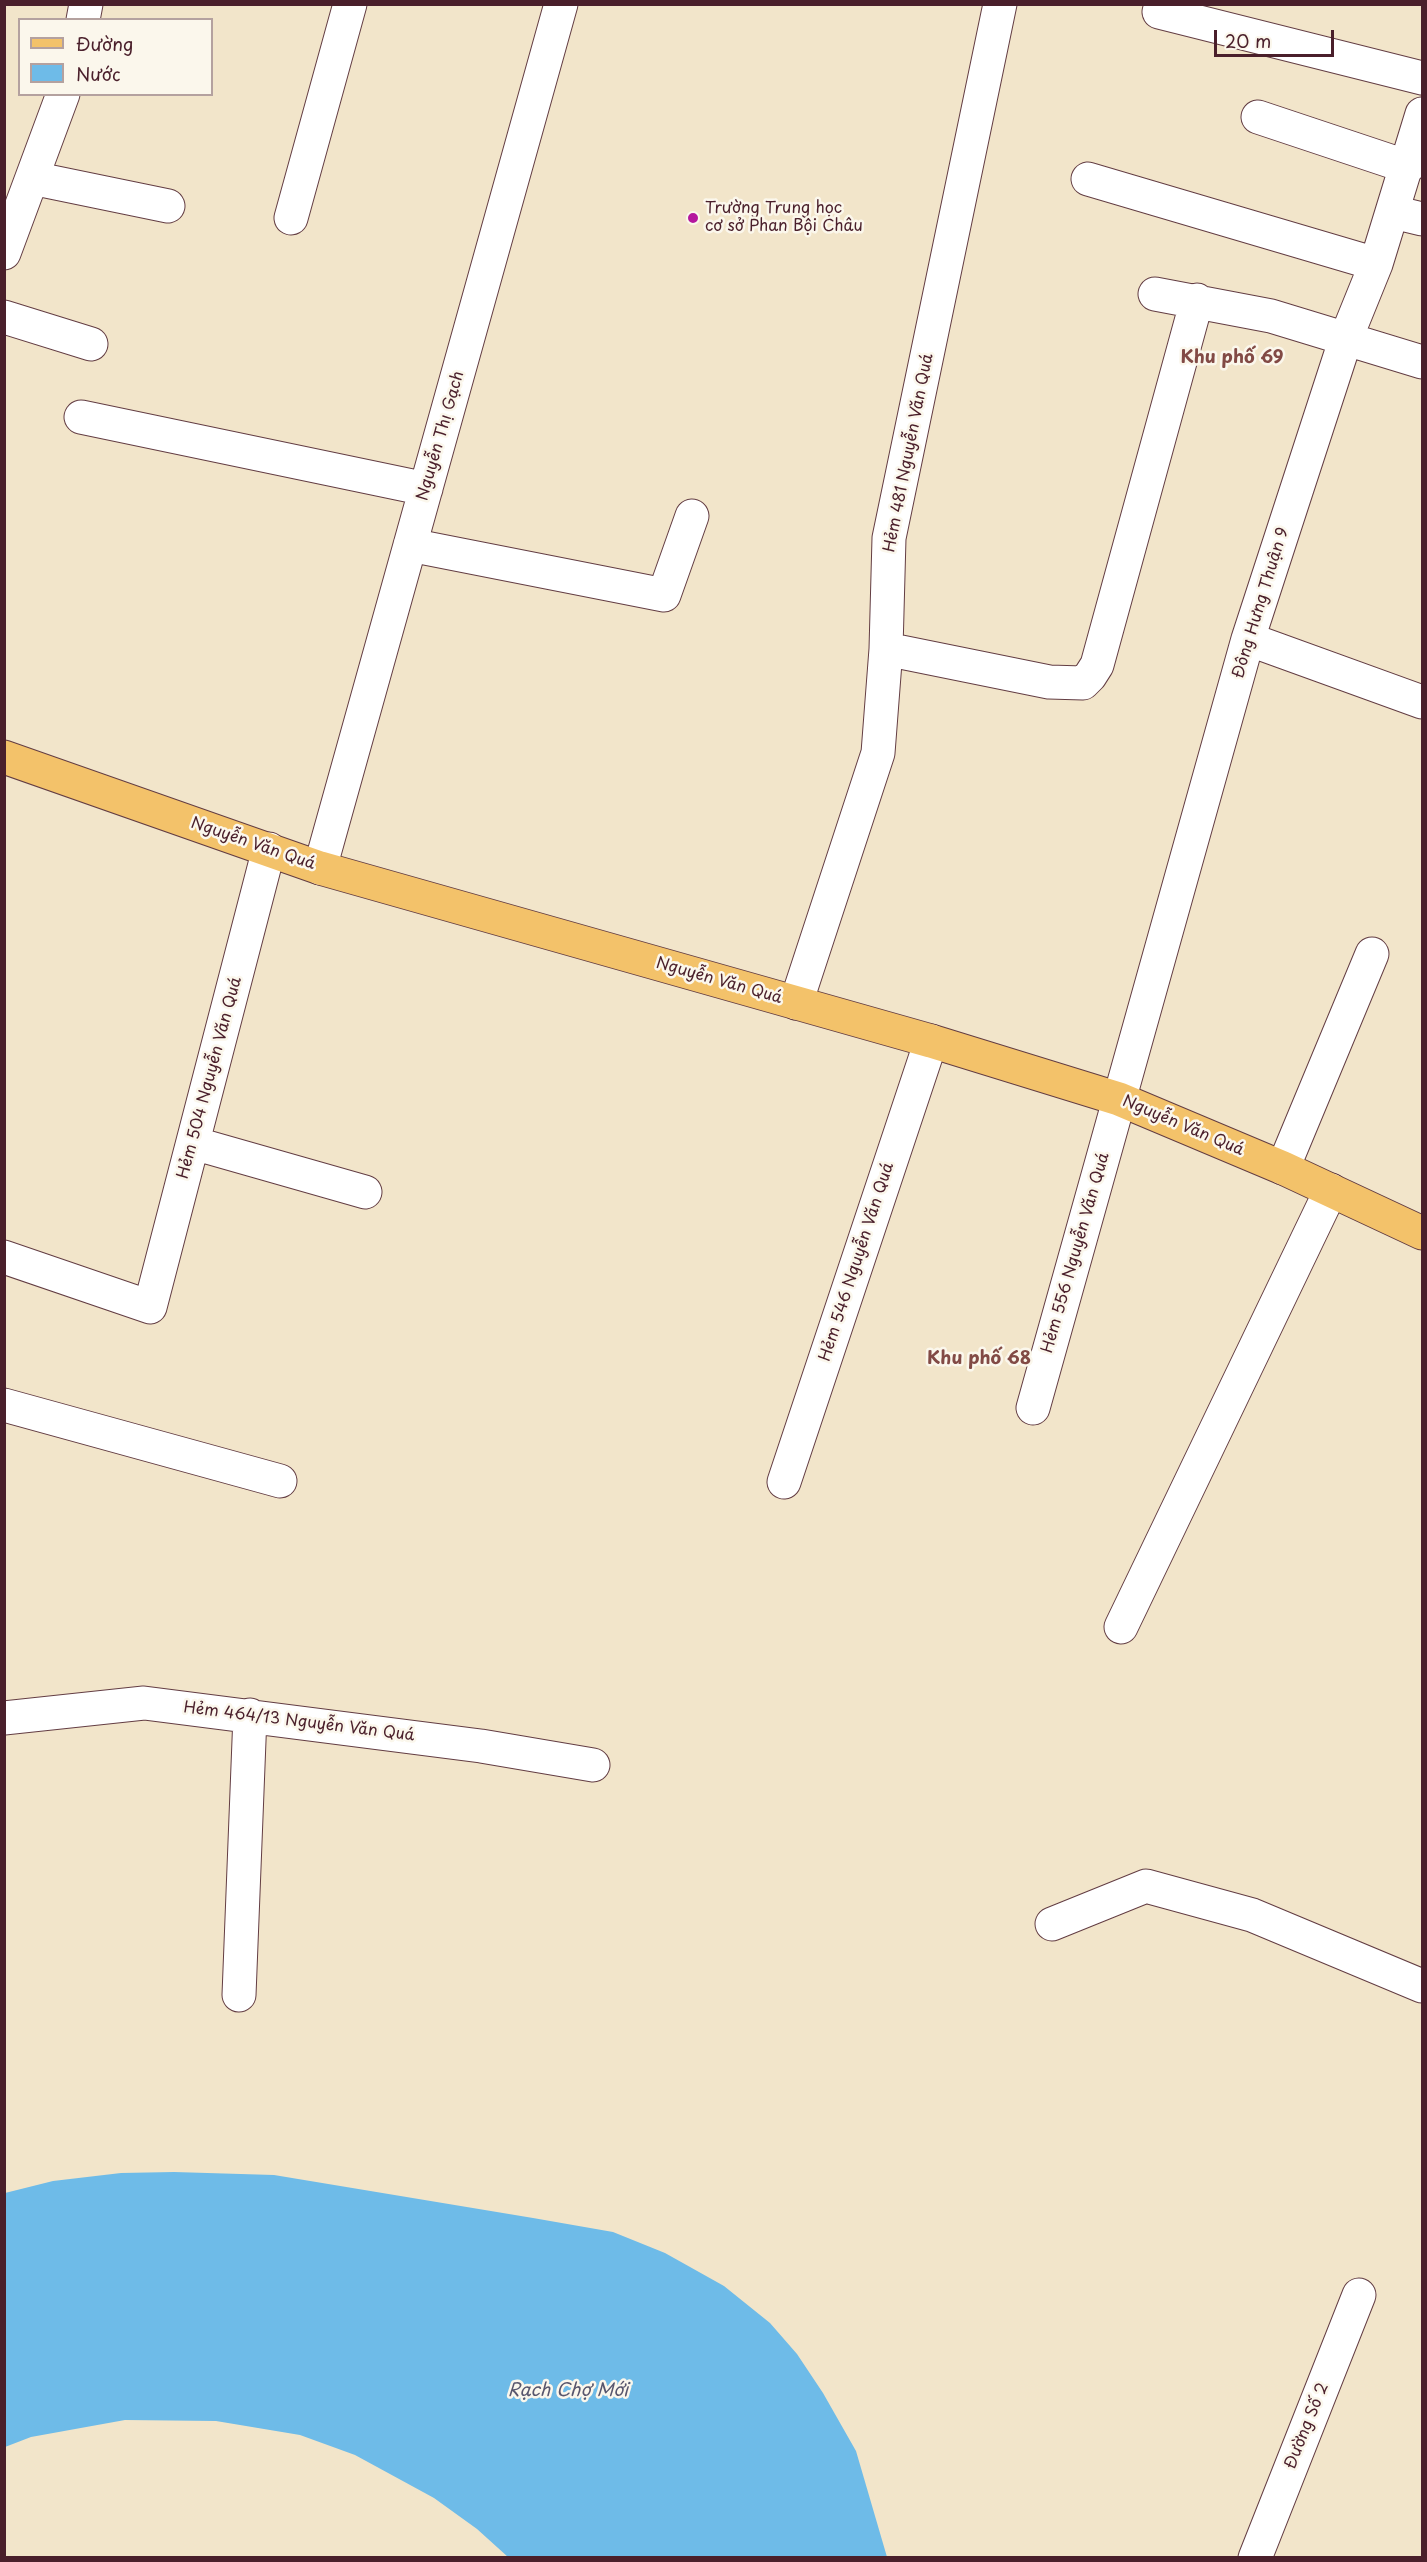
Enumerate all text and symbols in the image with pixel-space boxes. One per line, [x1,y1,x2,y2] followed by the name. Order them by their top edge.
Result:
[18,18,213,96] legend
[1217,18,1337,56] scale bar
[1225,27,1271,54] text: 20 m
[76,30,133,57] text: Đường
[76,60,120,87] text: Nước
[705,199,863,237] place label: Trường Trung học cơ sở Phan Bội Châu
[686,211,700,225] marker: Trường Trung học cơ sở Phan Bội Châu
[1180,347,1284,369] district label: Khu phố 69
[880,352,938,554] street label: Hẻm 481 Nguyễn Văn Quá
[413,369,469,503] street label: Nguyễn Thị Gạch
[1229,525,1293,681] street label: Đông Hưng Thuận 9
[188,814,318,874] street label: Nguyễn Văn Quá
[654,954,784,1008] street label: Nguyễn Văn Quá
[174,975,246,1181] street label: Hẻm 504 Nguyễn Văn Quá
[1119,1092,1247,1160] street label: Nguyễn Văn Quá
[1038,1151,1114,1355] street label: Hẻm 556 Nguyễn Văn Quá
[816,1160,898,1364] street label: Hẻm 546 Nguyễn Văn Quá
[927,1348,1031,1370] district label: Khu phố 68
[182,1698,416,1746] street label: Hẻm 464/13 Nguyễn Văn Quá
[508,2380,628,2402] water label: Rạch Chợ Mới
[1281,2380,1333,2472] street label: Đường Số 2

